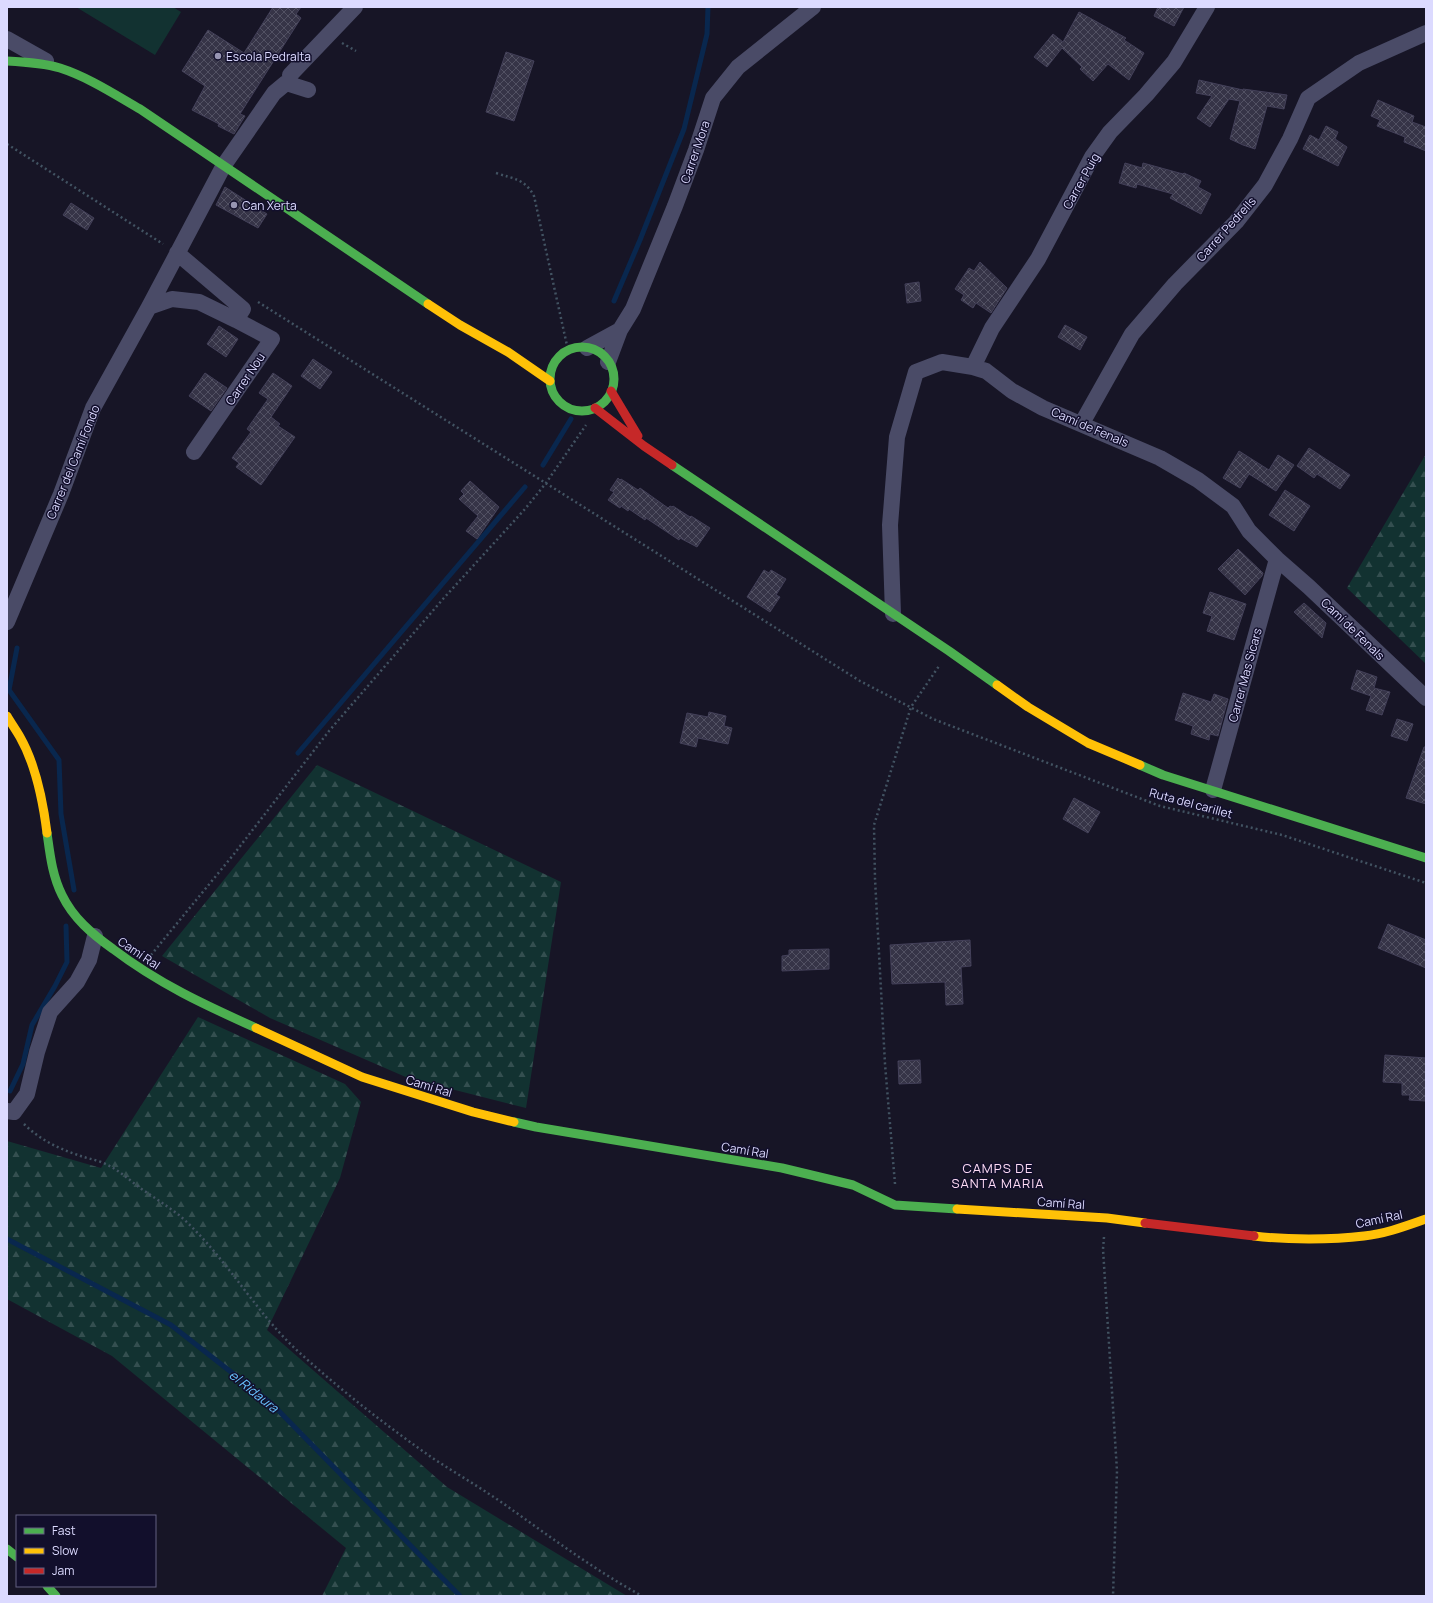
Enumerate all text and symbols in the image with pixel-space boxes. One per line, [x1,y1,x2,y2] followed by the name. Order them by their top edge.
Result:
[226,48,311,65] place label: Escola Pedralta
[213,51,223,61] marker: Escola Pedralta
[676,118,714,186] street label: Carrer Mora
[1059,150,1103,212] street label: Carrer Puig
[1192,193,1260,265] street label: Carrer Pedrells
[242,197,297,214] place label: Can Xerta
[229,200,239,210] marker: Can Xerta
[221,349,269,409] street label: Carrer Nou
[42,402,104,522] street label: Carrer del Camí Fondo
[1049,403,1131,451] street label: Camí de Fenals
[1317,594,1389,664] street label: Camí de Fenals
[1224,626,1266,724] street label: Carrer Mas Sicars
[1147,784,1235,822] street label: Ruta del carillet
[114,933,164,973] street label: Camí Ral
[404,1071,454,1101] street label: Camí Ral
[720,1138,770,1162] street label: Camí Ral
[951,1159,1045,1192] district label: CAMPS DE SANTA MARIA
[1037,1193,1085,1213] street label: Camí Ral
[1354,1206,1404,1232] street label: Camí Ral
[226,1366,283,1417] water label: el Ridaura
[16,1515,156,1587] legend
[52,1522,76,1539] text: Fast
[52,1542,78,1559] text: Slow
[52,1562,74,1579] text: Jam

